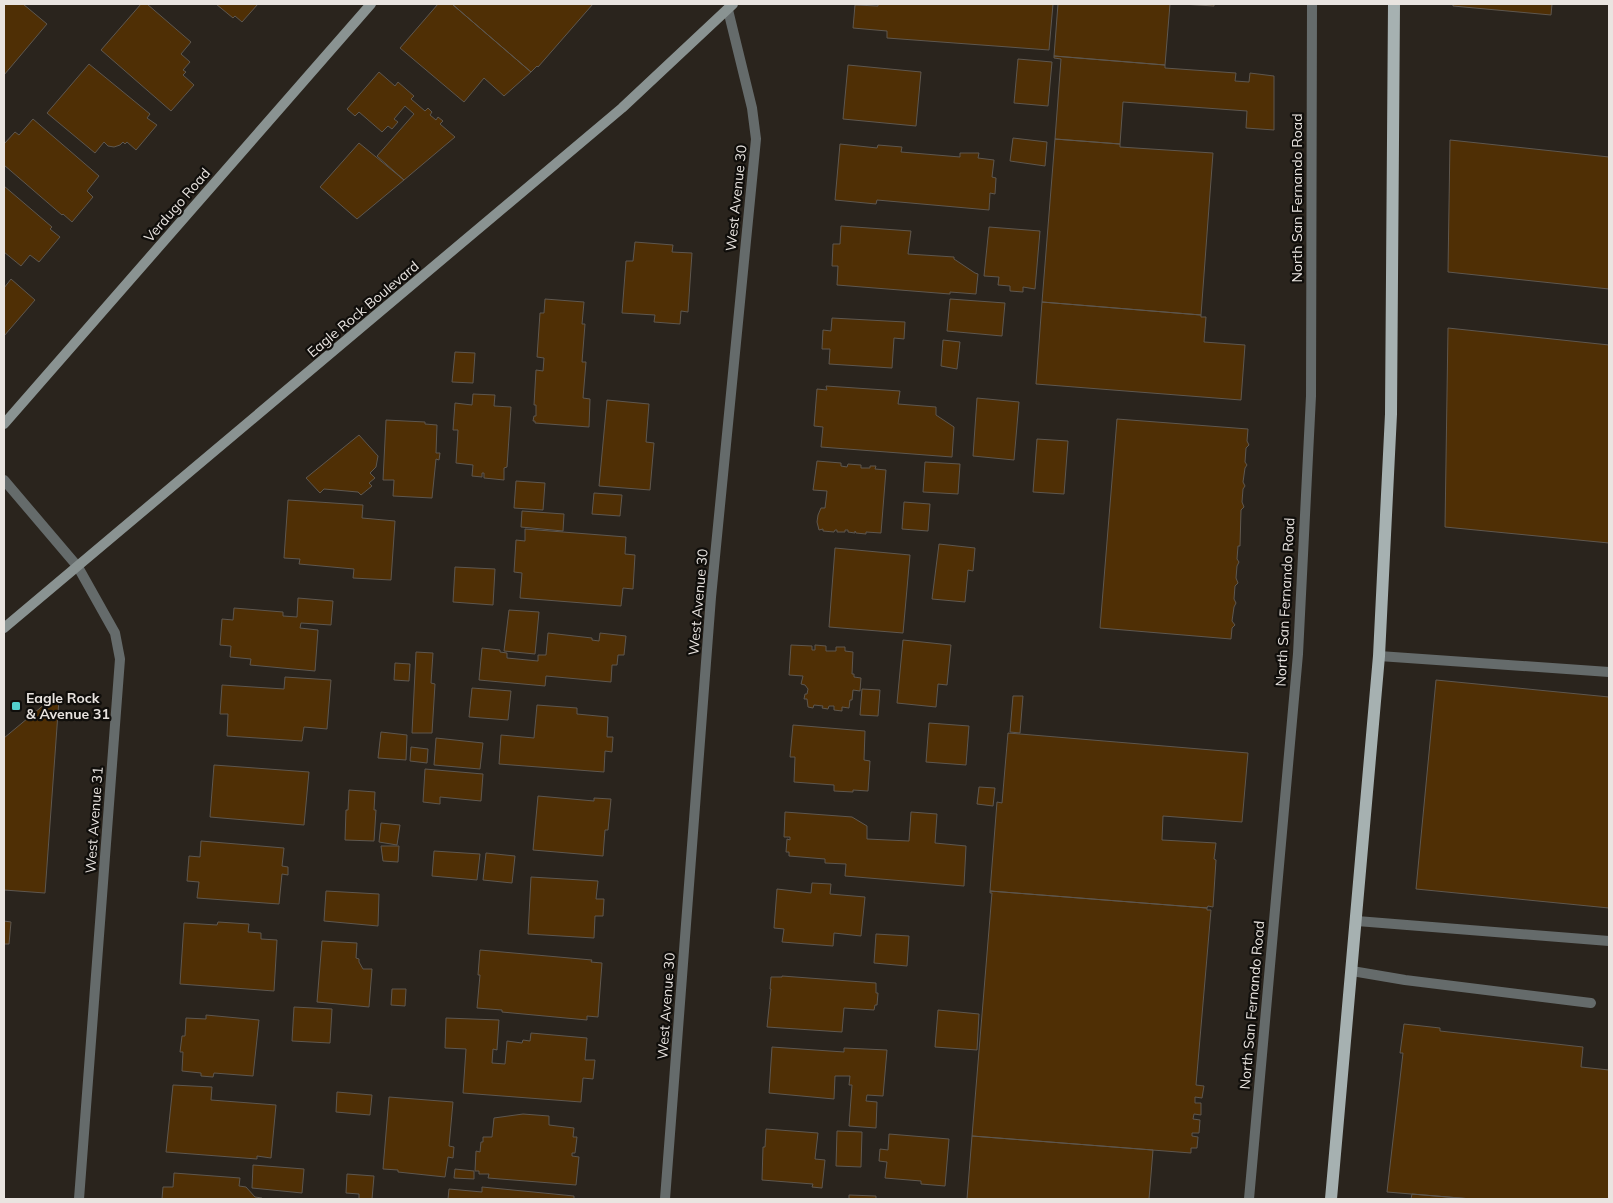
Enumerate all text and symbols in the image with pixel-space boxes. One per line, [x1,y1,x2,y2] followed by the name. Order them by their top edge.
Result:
[1288,113,1306,283] street label: North San Fernando Road
[721,144,751,252] street label: West Avenue 30
[140,164,214,246] street label: Verdugo Road
[303,257,423,361] street label: Eagle Rock Boulevard
[1272,517,1298,687] street label: North San Fernando Road
[684,548,712,656] street label: West Avenue 30
[26,689,110,723] place label: Eagle Rock & Avenue 31
[10,700,22,712] marker: Eagle Rock & Avenue 31
[81,766,107,874] street label: West Avenue 31
[1236,920,1268,1090] street label: North San Fernando Road
[653,952,679,1060] street label: West Avenue 30

